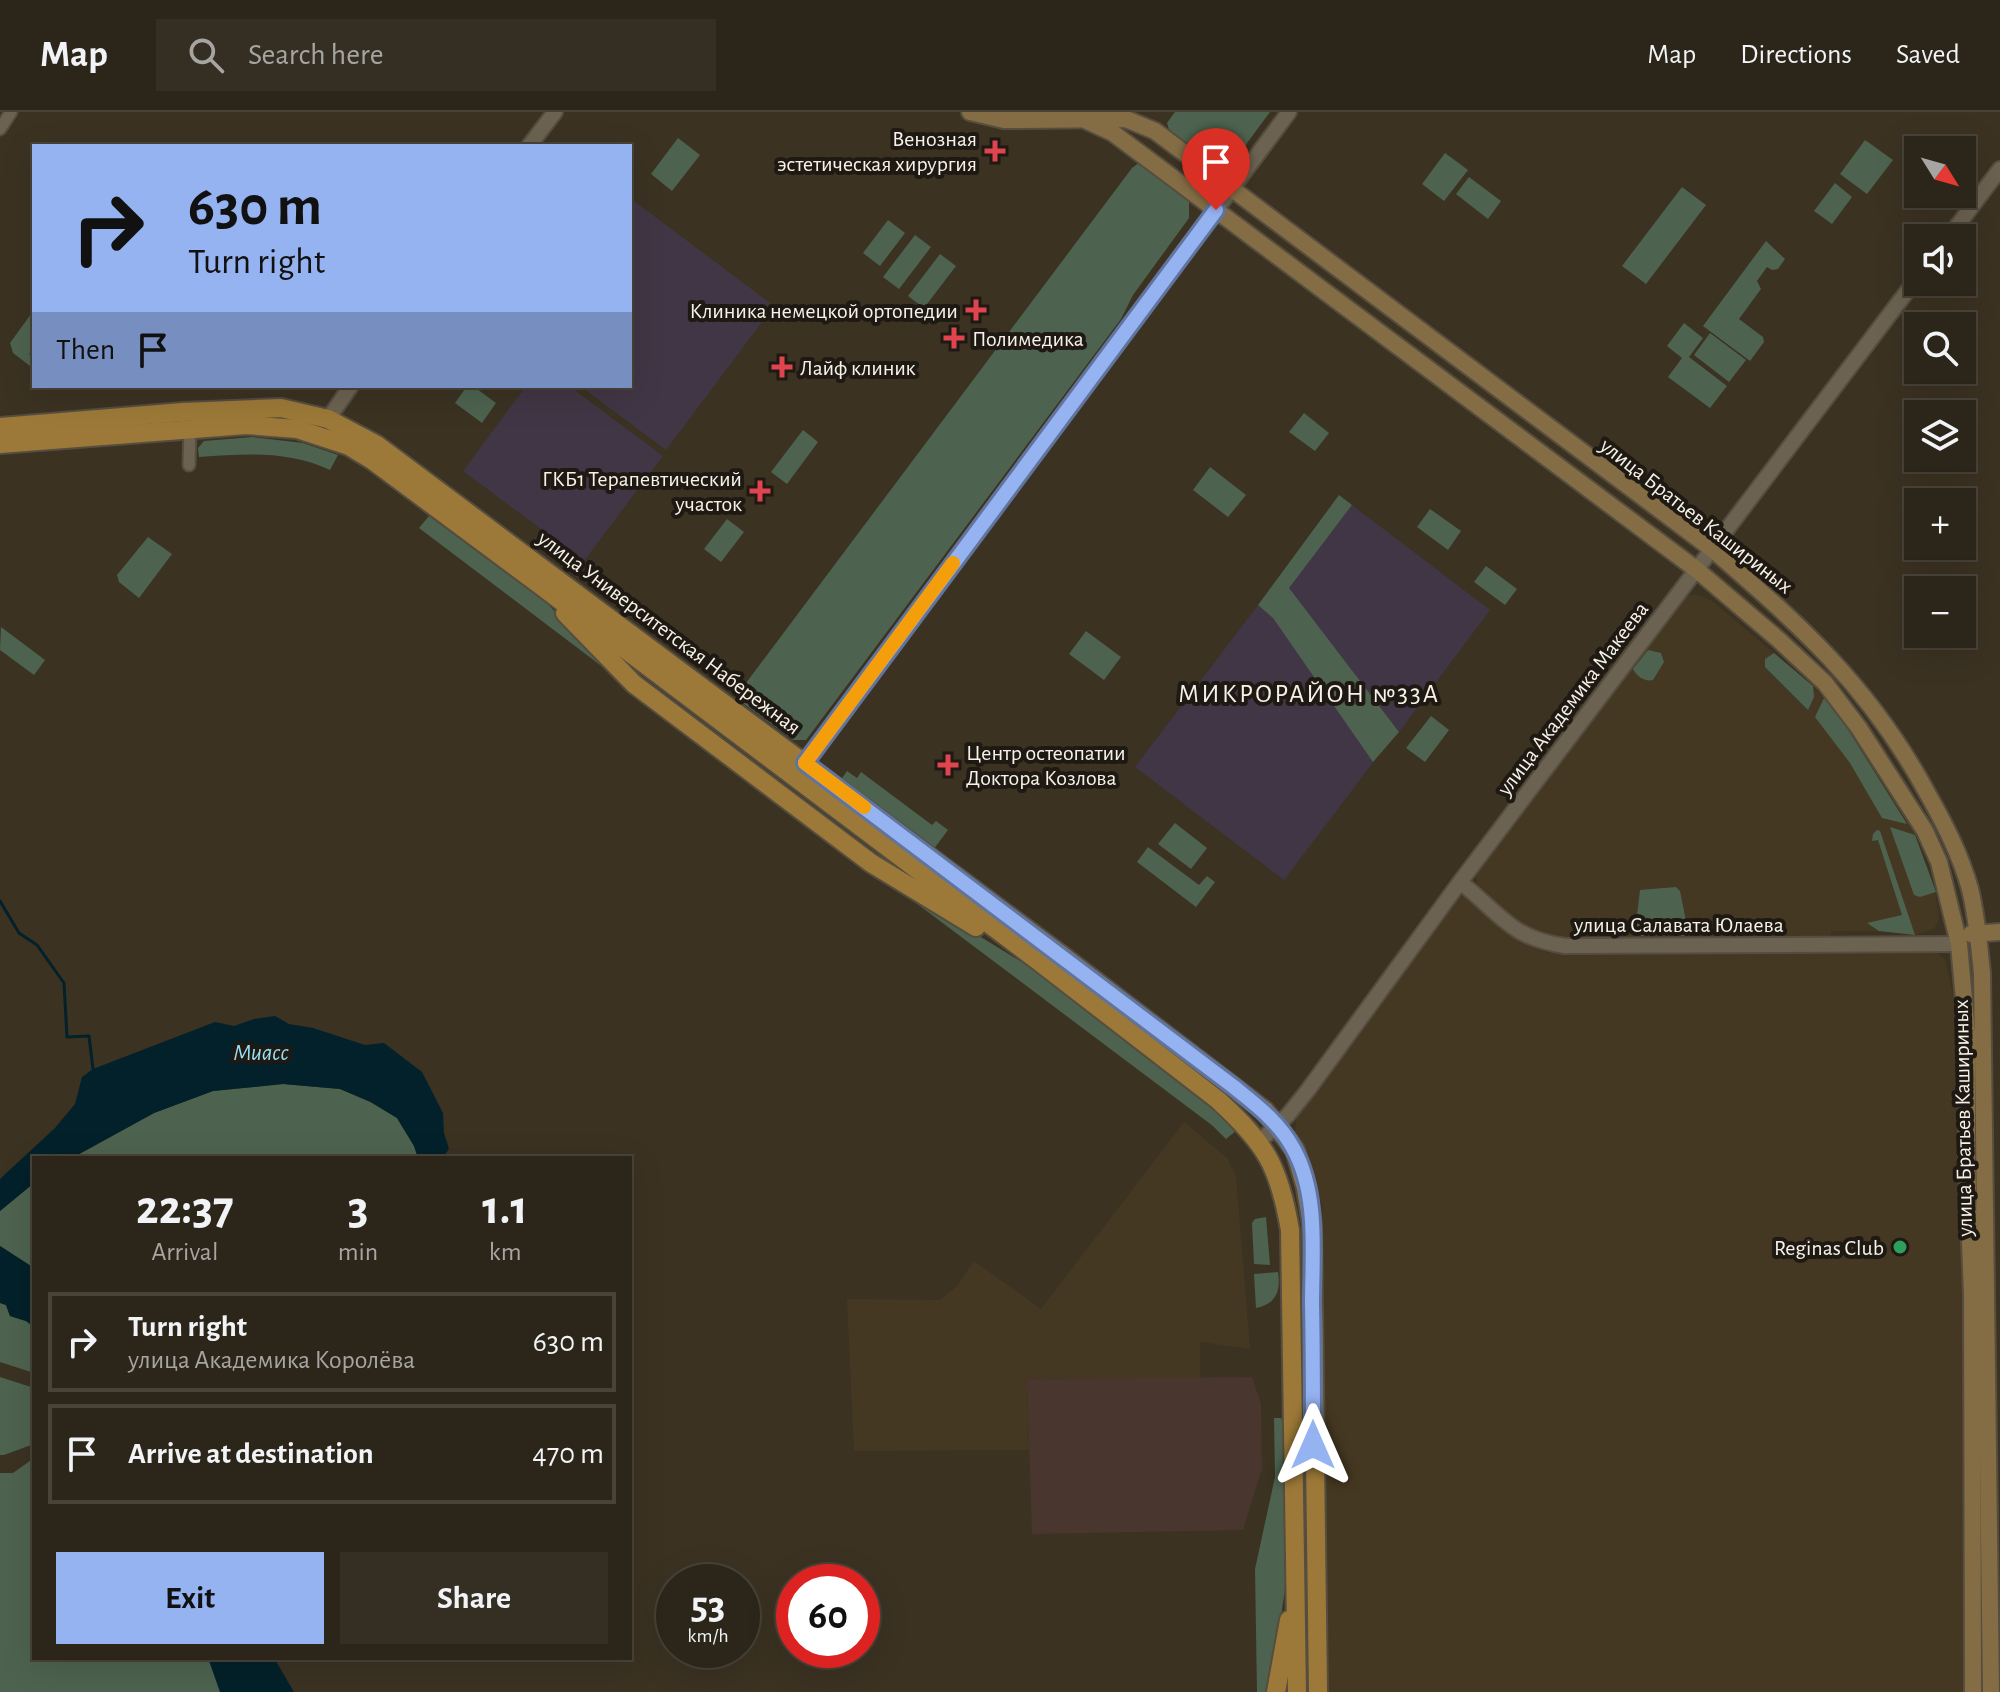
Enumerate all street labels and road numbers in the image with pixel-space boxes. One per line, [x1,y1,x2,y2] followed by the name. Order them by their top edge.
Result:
[1595,433,1797,598] street label: улица Братьев Кашириных
[533,526,805,739] street label: улица Университетская Набережная
[1493,598,1652,800] street label: улица Академика Макеева
[1573,914,1784,936] street label: улица Салавата Юлаева
[1950,999,1976,1238] street label: улица Братьев Кашириных

